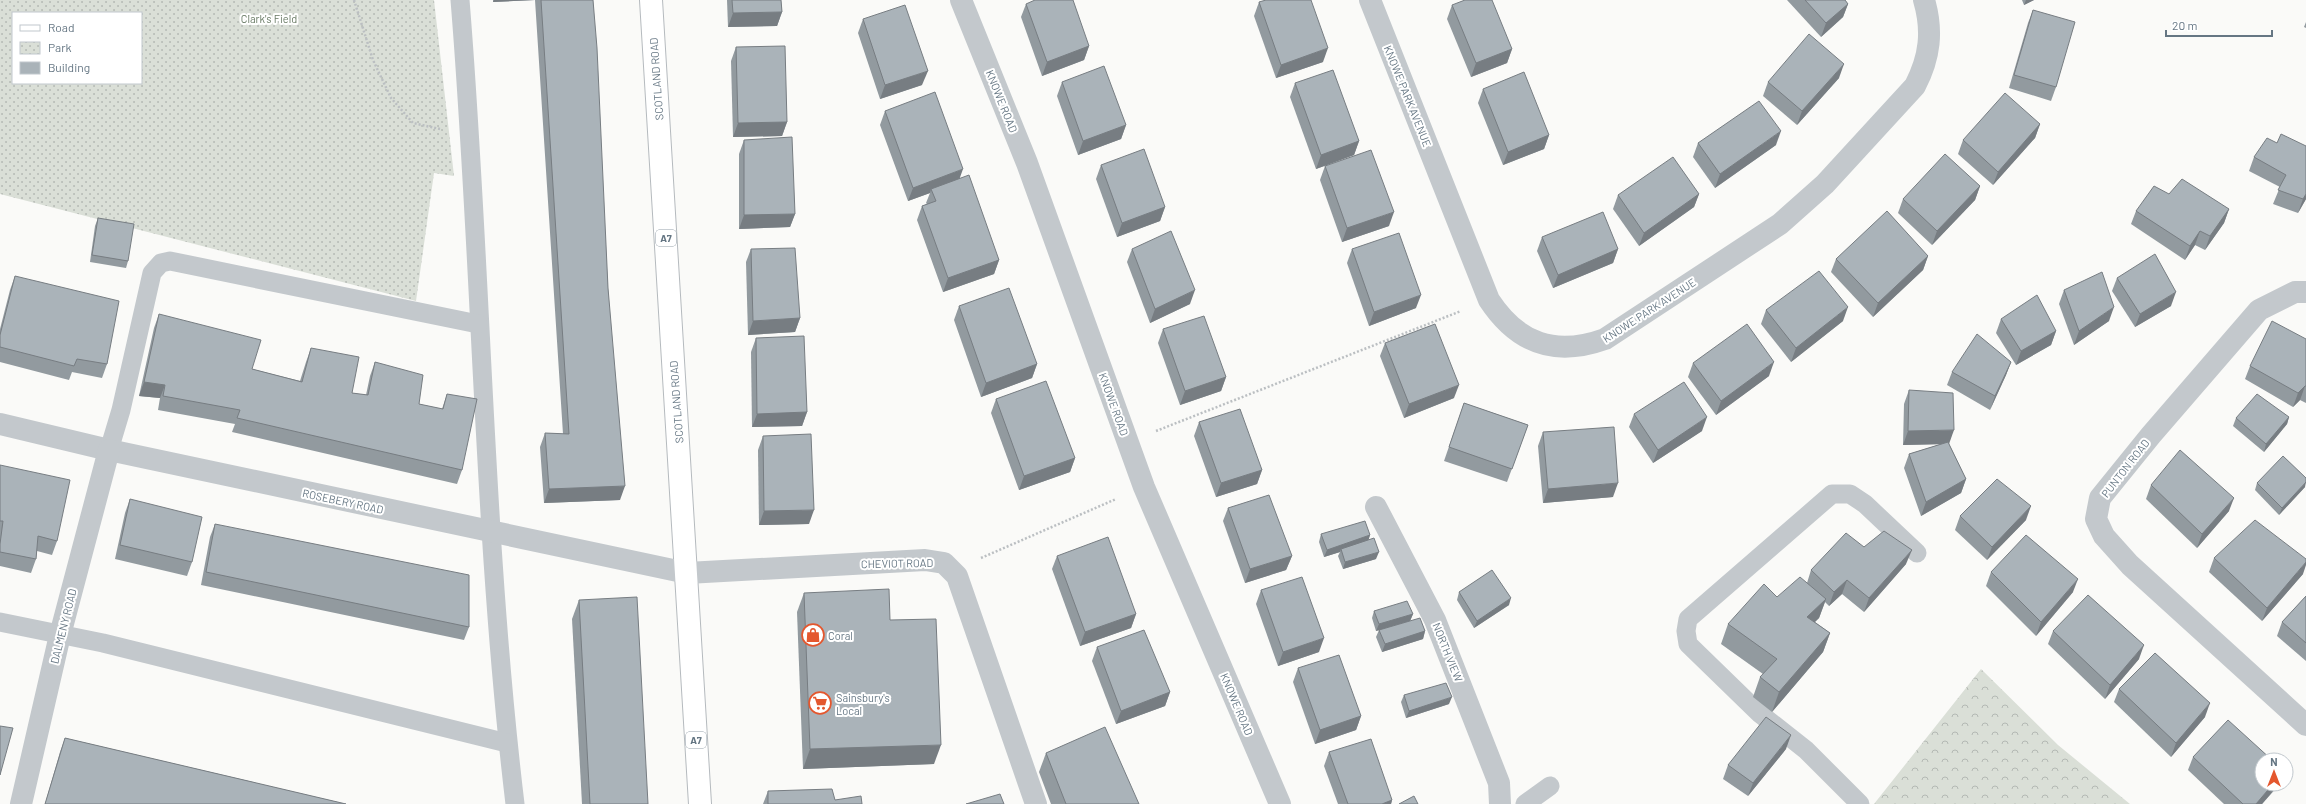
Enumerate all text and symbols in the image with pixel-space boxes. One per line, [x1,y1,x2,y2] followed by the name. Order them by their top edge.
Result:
[12,12,142,84] legend
[241,12,297,25] park label: Clark's Field
[2166,12,2272,38] scale bar
[2172,18,2198,32] text: 20 m
[48,20,75,34] text: Road
[647,37,665,121] street label: SCOTLAND ROAD
[48,40,72,54] text: Park
[1382,43,1434,149] street label: KNOWE PARK AVENUE
[48,60,90,74] text: Building
[984,68,1021,134] street label: KNOWE ROAD
[656,230,676,246] road number: A7
[1600,275,1698,345] street label: KNOWE PARK AVENUE
[667,360,685,444] street label: SCOTLAND ROAD
[1097,371,1132,438] street label: KNOWE ROAD
[2098,436,2152,500] street label: PUNTON ROAD
[301,486,385,516] street label: ROSEBERY ROAD
[861,556,933,570] street label: CHEVIOT ROAD
[47,587,79,665] street label: DALMENY ROAD
[1430,621,1466,684] street label: NORTH VIEW
[800,622,826,648] shop icon: Coral
[828,629,853,642] place label: Coral
[1218,671,1256,737] street label: KNOWE ROAD
[807,690,833,716] supermarket icon: Sainsbury's Local
[836,691,890,717] place label: Sainsbury's Local
[686,732,706,748] road number: A7
[2254,752,2294,792] north arrow
[2270,755,2278,768] text: N

